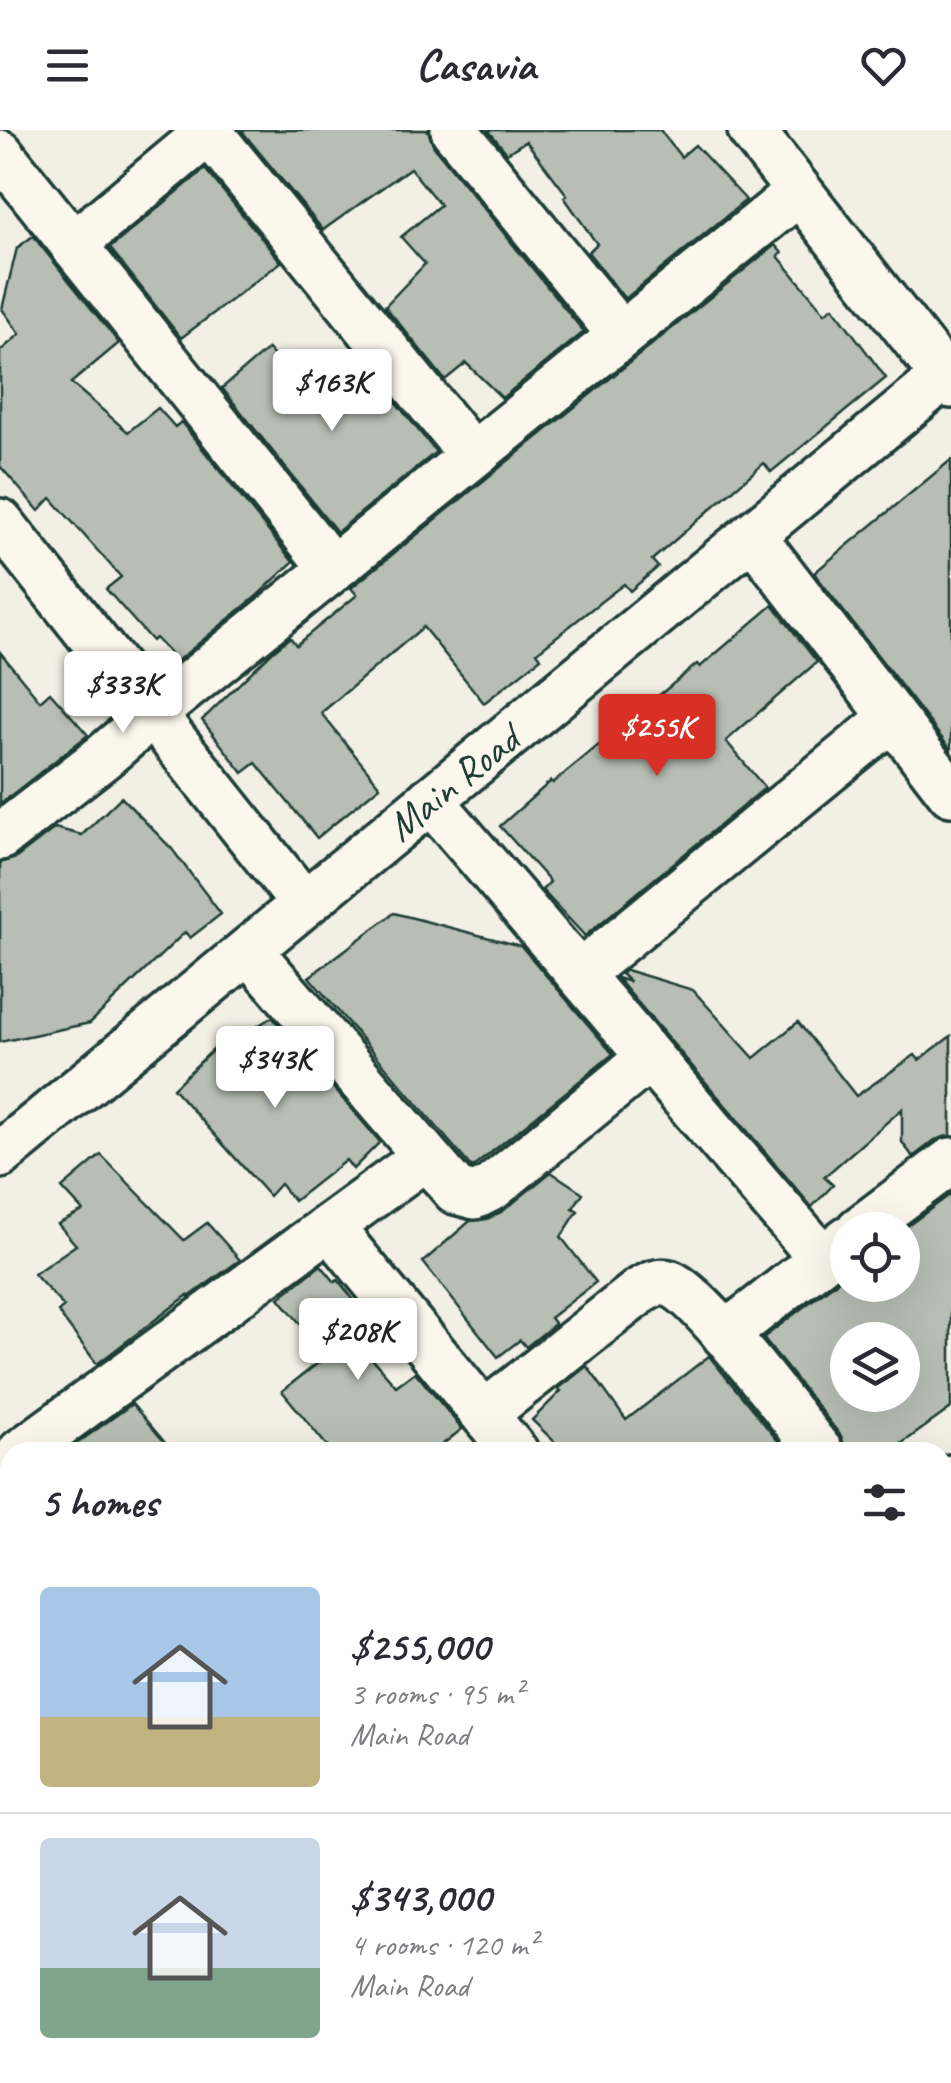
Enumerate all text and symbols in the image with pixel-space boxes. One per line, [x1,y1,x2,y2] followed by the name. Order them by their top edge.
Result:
[416,37,535,94] text: Casavia
[40,38,95,93] icon: menu
[856,38,911,93] icon: heart
[262,349,402,434] pin: $163K
[295,361,369,402] text: $163K
[53,651,193,736] pin: $333K
[86,663,160,704] text: $333K
[587,694,727,779] pin: $255K
[621,706,693,747] text: $255K
[376,709,535,853] street label: Main Road
[205,1026,345,1111] pin: $343K
[238,1038,312,1079] text: $343K
[830,1212,920,1412] map controls
[830,1212,920,1302] button: locate
[288,1298,428,1383] pin: $208K
[321,1310,395,1351] text: $208K
[830,1322,920,1412] button: layers
[857,1475,912,1530] icon: filters
[40,1476,158,1529] text: 5 homes
[350,1620,489,1673] text: $255,000
[120,1627,240,1747] icon: home
[350,1673,523,1714] text: 3 rooms · 95 m²
[350,1714,469,1755] text: Main Road
[350,1871,491,1924] text: $343,000
[120,1878,240,1998] icon: home
[350,1924,537,1965] text: 4 rooms · 120 m²
[350,1965,469,2006] text: Main Road

